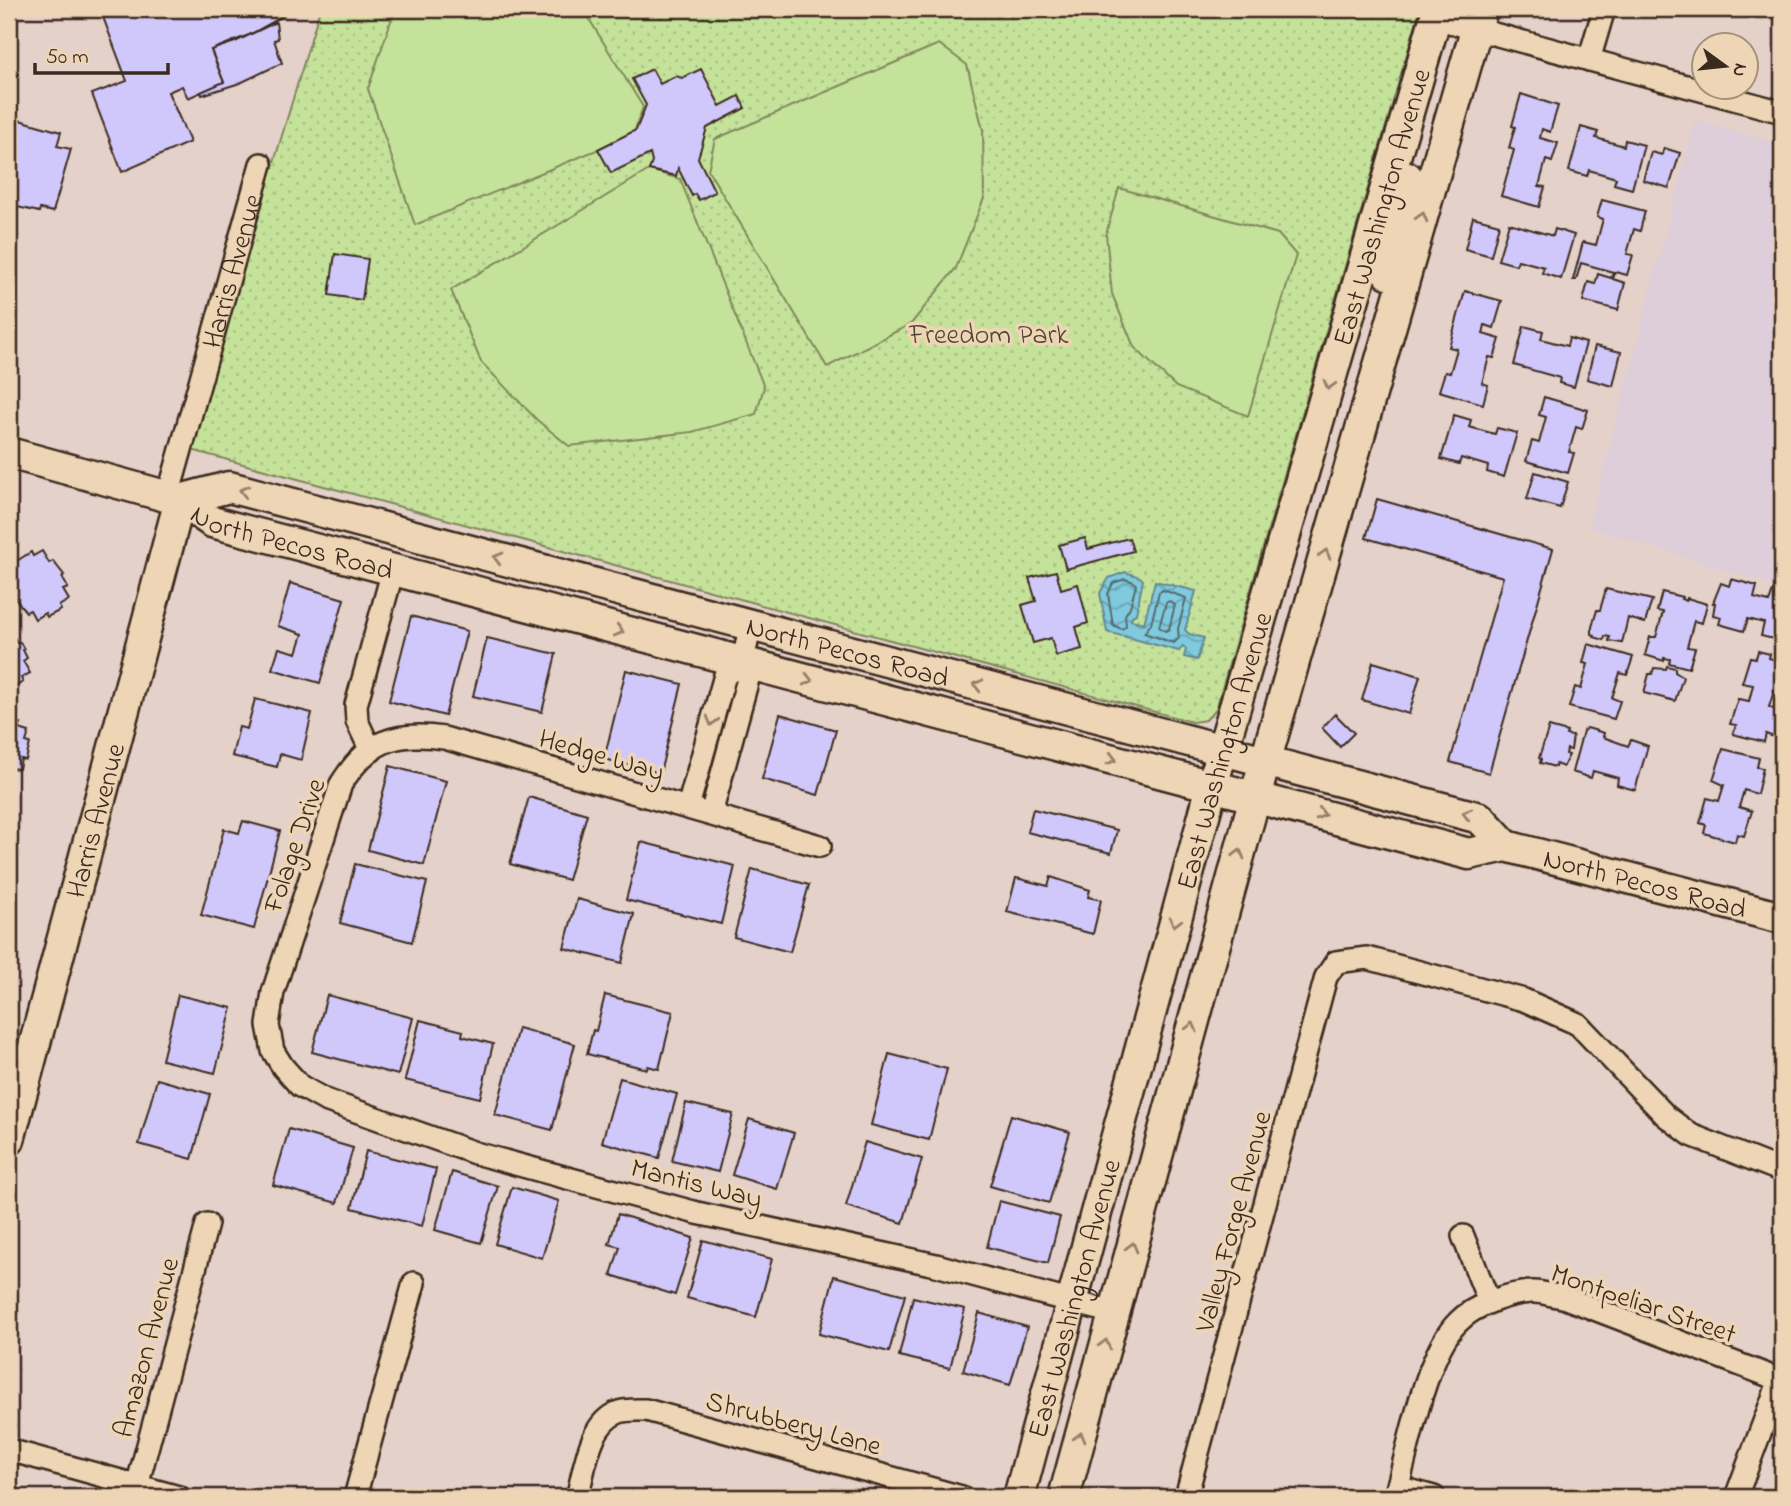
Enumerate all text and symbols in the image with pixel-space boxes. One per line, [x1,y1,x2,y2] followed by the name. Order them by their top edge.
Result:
[35,32,168,76] scale bar
[1690,32,1760,102] north arrow
[46,43,89,73] text: 50 m
[1724,60,1754,80] text: N
[1324,64,1444,351] street label: East Washington Avenue
[193,189,276,354] street label: Harris Avenue
[1414,212,1428,224] one-way arrow
[908,316,1069,357] park label: Freedom Park
[1322,378,1337,390] one-way arrow
[238,485,250,499] one-way arrow
[181,496,397,593] street label: North Pecos Road
[1316,548,1331,560] one-way arrow
[492,552,504,566] one-way arrow
[1168,607,1286,895] street label: East Washington Avenue
[741,608,953,701] street label: North Pecos Road
[613,623,625,637] one-way arrow
[802,672,814,686] one-way arrow
[973,679,985,693] one-way arrow
[706,715,720,727] one-way arrow
[533,720,669,795] street label: Hedge Way
[58,739,138,903] street label: Harris Avenue
[1106,751,1118,766] one-way arrow
[254,773,339,920] street label: Folage Drive
[1314,806,1326,821] one-way arrow
[1461,808,1473,822] one-way arrow
[1538,840,1750,932] street label: North Pecos Road
[1231,848,1246,860] one-way arrow
[1169,916,1183,928] one-way arrow
[1184,1021,1198,1033] one-way arrow
[1186,1106,1285,1338] street label: Valley Forge Avenue
[626,1149,766,1221] street label: Mantis Way
[1019,1155,1134,1443] street label: East Washington Avenue
[1124,1241,1138,1253] one-way arrow
[105,1253,192,1443] street label: Amazon Avenue
[1545,1254,1741,1356] street label: Montpeliar Street
[1097,1339,1112,1351] one-way arrow
[701,1382,886,1469] street label: Shrubbery Lane
[1072,1431,1086,1443] one-way arrow

